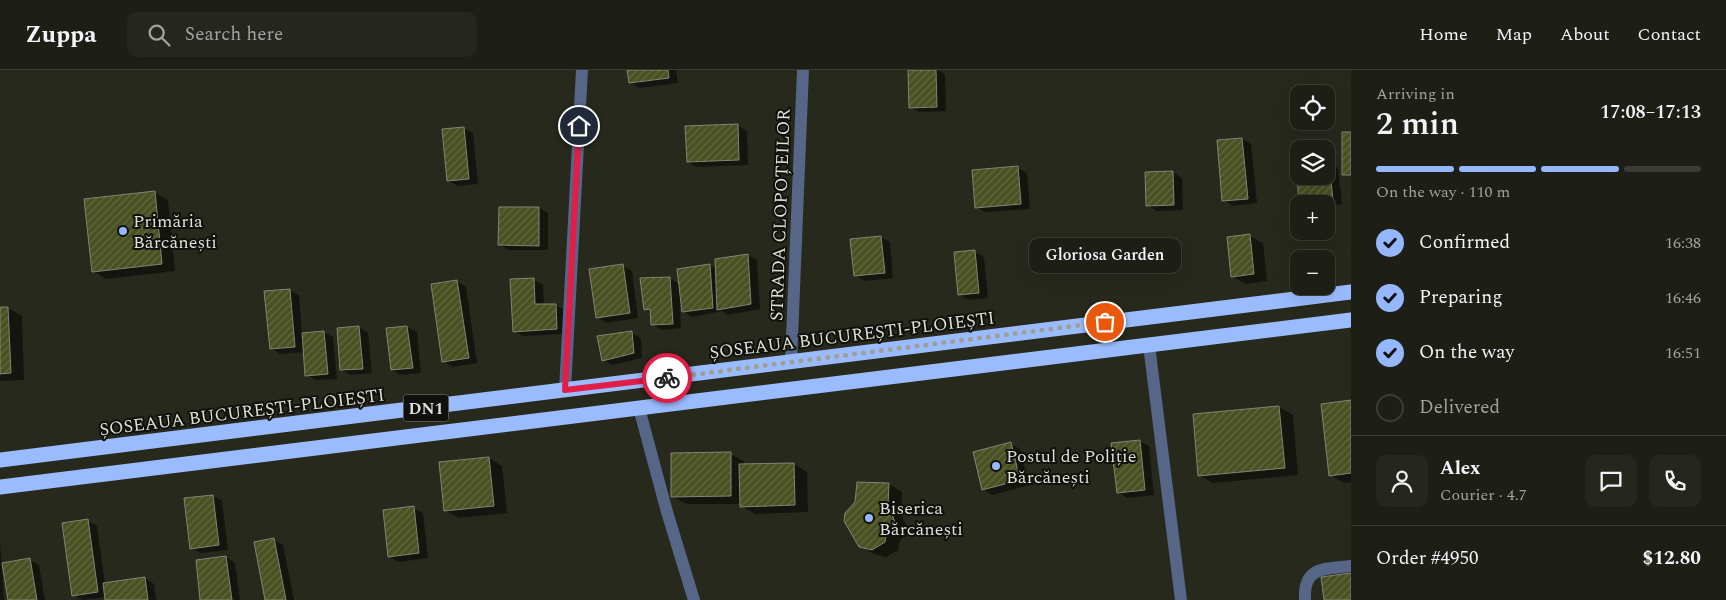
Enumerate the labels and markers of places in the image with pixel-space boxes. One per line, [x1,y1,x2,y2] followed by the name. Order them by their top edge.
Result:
[558,105,600,147] pin
[133,208,217,256] place label: Primăria Bărcănești
[117,225,129,237] marker: Primăria Bărcănești
[1029,237,1181,272] callout: Gloriosa Garden
[1084,301,1126,343] pin
[1006,443,1136,491] place label: Postul de Poliție Bărcănești
[990,460,1002,472] marker: Postul de Poliție Bărcănești
[879,495,963,543] place label: Biserica Bărcănești
[863,512,875,524] marker: Biserica Bărcănești

